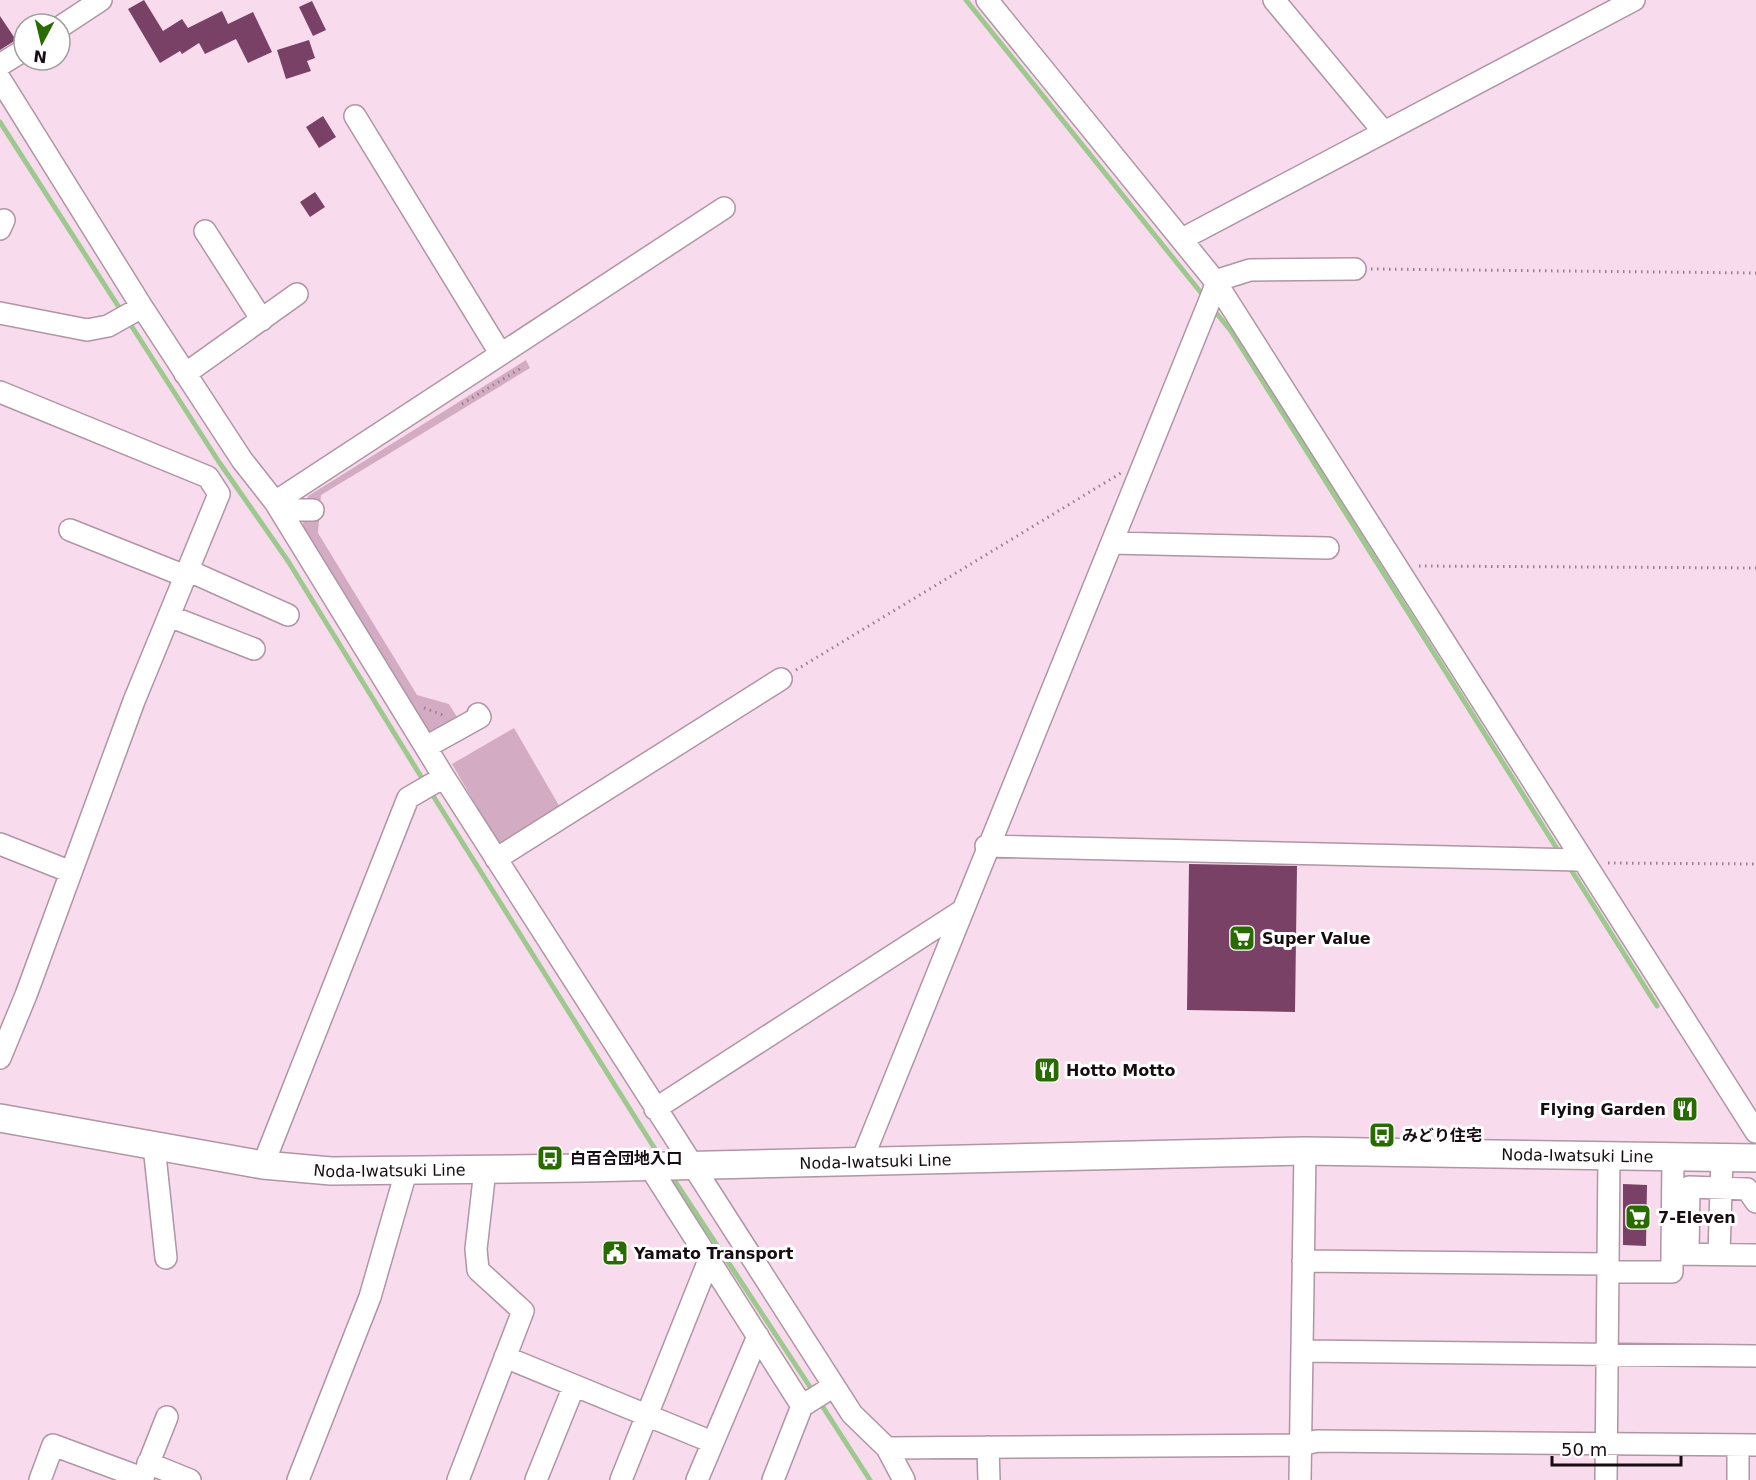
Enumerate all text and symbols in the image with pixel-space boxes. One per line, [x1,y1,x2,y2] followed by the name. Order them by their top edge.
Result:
[12,12,72,72] north arrow
[32,46,48,67] text: N
[1227,923,1257,953] supermarket icon: Super Value
[1262,929,1371,948] place label: Super Value
[1032,1055,1062,1085] restaurant icon: Hotto Motto
[1066,1061,1175,1080] place label: Hotto Motto
[1670,1094,1700,1124] restaurant icon: Flying Garden
[1540,1100,1666,1119] place label: Flying Garden
[1367,1120,1397,1150] bus stop icon: みどり住宅
[1402,1126,1482,1145] place label: みどり住宅
[535,1143,565,1173] bus stop icon: 白百合団地入口
[1501,1145,1653,1166] street label: Noda-Iwatsuki Line
[570,1149,682,1168] place label: 白百合団地入口
[799,1150,952,1172] street label: Noda-Iwatsuki Line
[313,1160,466,1181] street label: Noda-Iwatsuki Line
[1623,1202,1653,1232] supermarket icon: 7-Eleven
[1658,1208,1736,1227] place label: 7-Eleven
[600,1238,630,1268] public building icon: Yamato Transport
[633,1244,794,1263] place label: Yamato Transport
[1552,1429,1681,1467] scale bar
[1561,1439,1607,1460] text: 50 m

